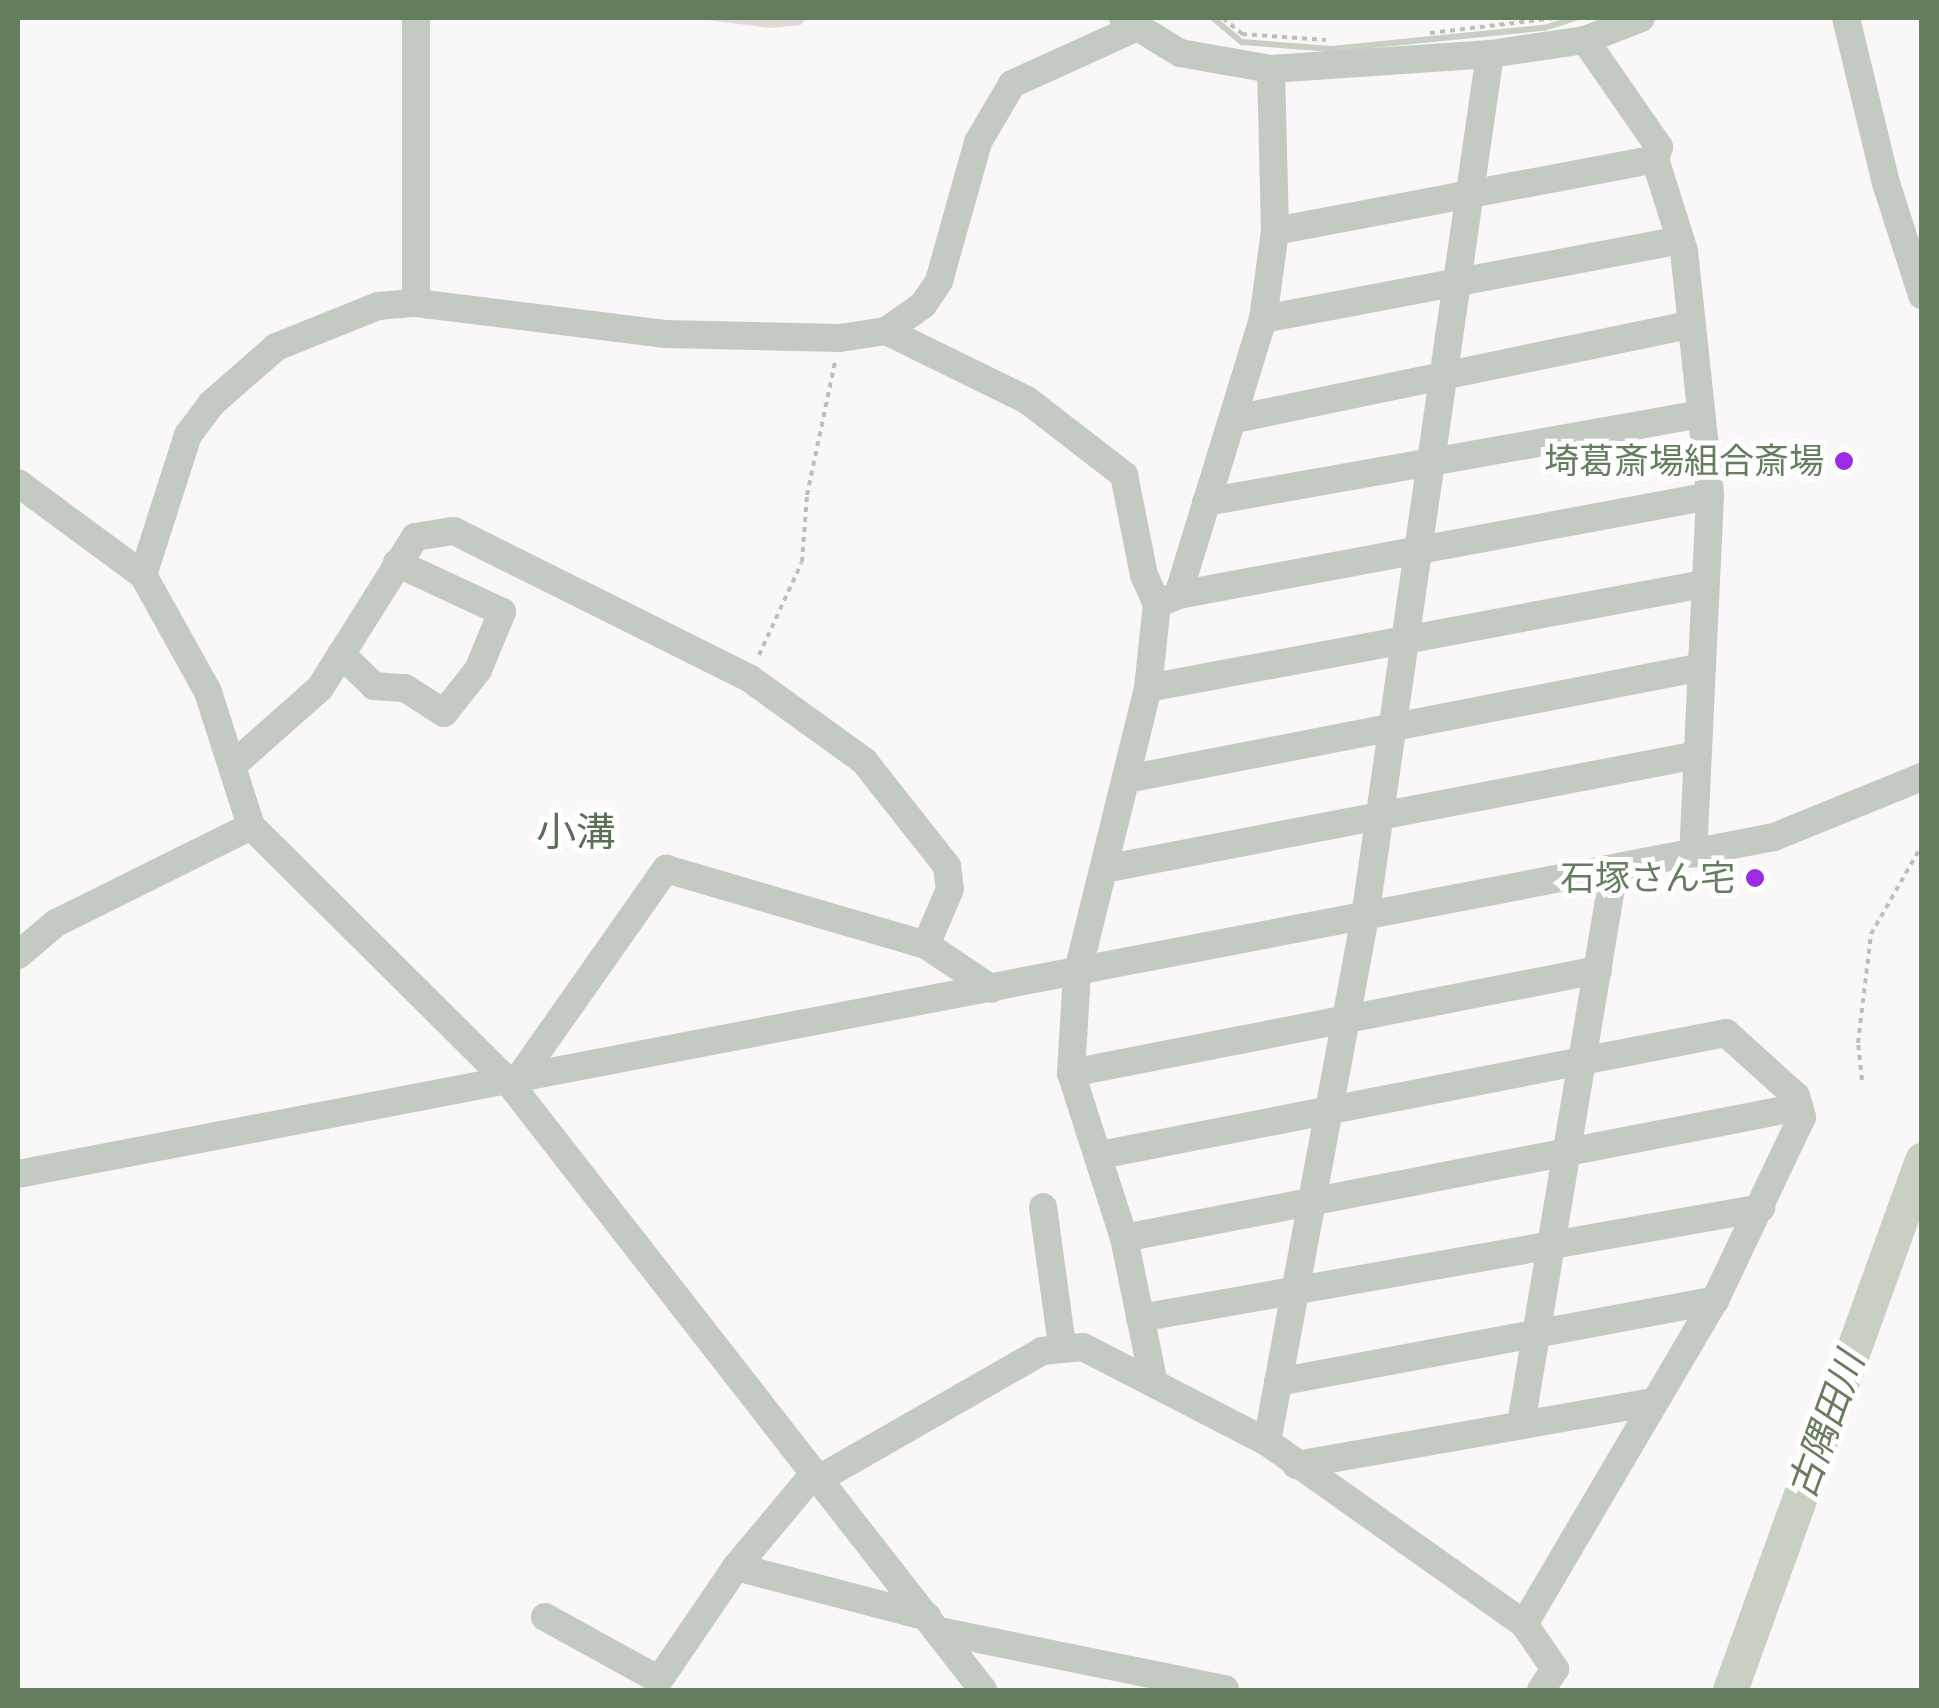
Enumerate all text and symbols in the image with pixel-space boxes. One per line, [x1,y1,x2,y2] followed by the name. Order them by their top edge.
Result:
[1544,440,1824,482] place label: 埼葛斎場組合斎場
[1833,450,1855,472] marker: 埼葛斎場組合斎場
[536,808,616,856] district label: 小溝
[1560,857,1735,899] place label: 石塚さん宅
[1744,867,1766,889] marker: 石塚さん宅
[1779,1346,1873,1504] water label: 古隅田川

